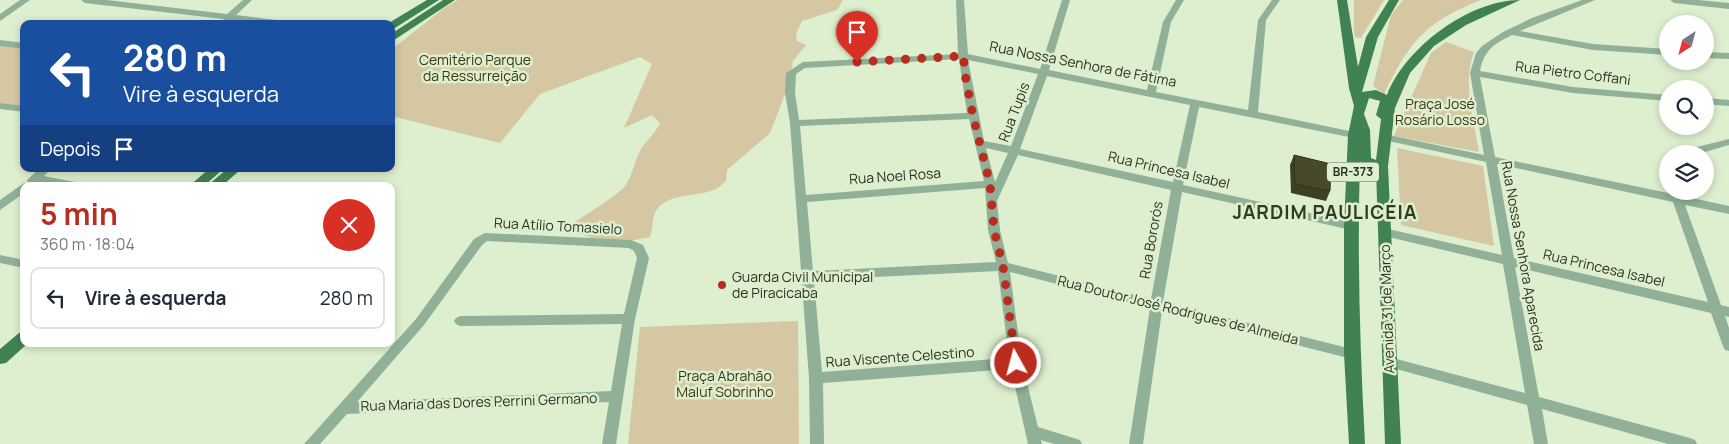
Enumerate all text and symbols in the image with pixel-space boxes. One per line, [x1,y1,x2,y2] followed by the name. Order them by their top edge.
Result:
[836,11,878,62] pin
[1659,15,1714,70] north arrow
[1659,15,1714,200] map controls
[843,18,871,46] icon: arrive
[123,34,227,82] text: 280 m
[988,36,1178,91] street label: Rua Nossa Senhora de Fátima
[40,40,105,105] icon: left
[419,50,531,85] park label: Cemitério Parque da Ressurreição
[1514,56,1632,89] street label: Rua Pietro Coffani
[123,79,279,109] text: Vire à esquerda
[993,79,1034,144] street label: Rua Tupis
[1659,80,1714,135] button: search
[1395,94,1485,129] park label: Praça José Rosário Losso
[110,135,138,163] icon: arrive
[40,136,100,162] text: Depois
[1659,145,1714,200] button: layers
[1106,146,1232,193] street label: Rua Princesa Isabel
[1497,159,1550,352] street label: Rua Nossa Senhora Aparecida
[1327,162,1379,182] road number: BR-373
[848,163,942,188] street label: Rua Noel Rosa
[40,193,118,234] text: 5 min
[323,199,375,251] button: close
[1233,199,1418,225] district label: JARDIM PAULICÉIA
[1134,200,1167,280] street label: Rua Bororós
[493,213,623,238] street label: Rua Atílio Tomasielo
[40,233,135,255] text: 360 m · 18:04
[1375,244,1398,374] street label: Avenida 31 de Março
[1541,244,1667,291] street label: Rua Princesa Isabel
[732,267,873,302] place label: Guarda Civil Municipal de Piracicaba
[1056,270,1301,349] street label: Rua Doutor José Rodrigues de Almeida
[716,279,728,291] marker: Guarda Civil Municipal de Piracicaba
[42,284,70,312] icon: left
[85,285,226,311] text: Vire à esquerda
[320,285,373,311] text: 280 m
[989,336,1041,388] position arrow
[825,342,975,371] street label: Rua Viscente Celestino
[676,366,774,401] park label: Praça Abrahão Maluf Sobrinho
[360,388,598,415] street label: Rua Maria das Dores Perrini Germano

